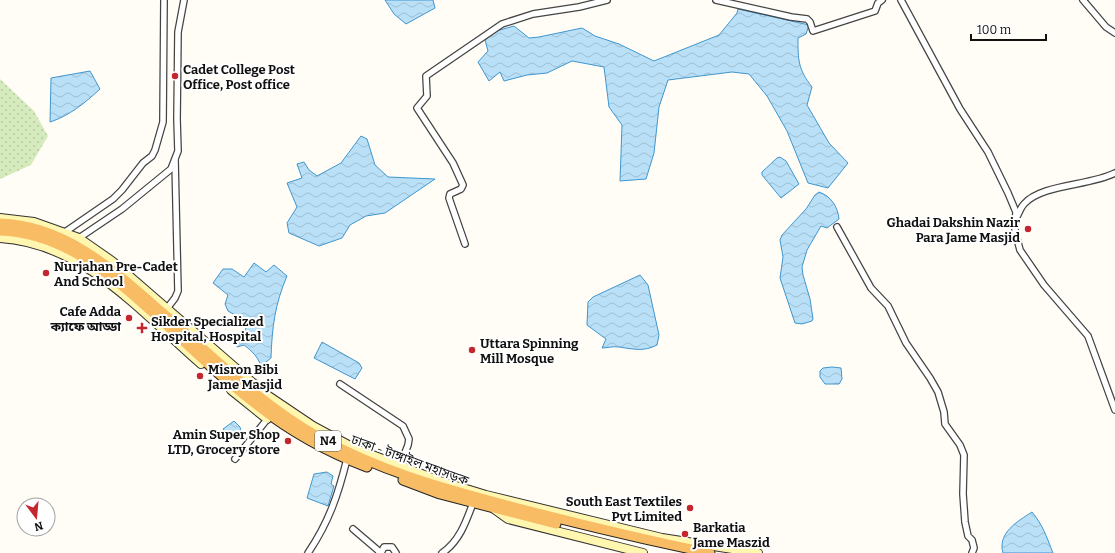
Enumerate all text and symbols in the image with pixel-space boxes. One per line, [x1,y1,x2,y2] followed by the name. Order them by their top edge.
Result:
[971,16,1046,42] scale bar
[977,23,1012,37] text: 100 m
[183,62,295,92] place label: Cadet College Post Office, Post office
[170,71,180,81] marker: Cadet College Post Office, Post office
[887,215,1020,246] place label: Ghadai Dakshin Nazir Para Jame Masjid
[1023,224,1033,234] marker: Ghadai Dakshin Nazir Para Jame Masjid
[54,259,178,289] place label: Nurjahan Pre-Cadet And School
[41,268,51,278] marker: Nurjahan Pre-Cadet And School
[50,304,122,334] place label: Cafe Adda ক্যাফে আড্ডা
[124,313,134,323] marker: Cafe Adda ক্যাফে আড্ডা
[151,314,264,344] place label: Sikder Specialized Hospital, Hospital
[136,322,148,334] marker: Sikder Specialized Hospital, Hospital
[480,336,579,366] place label: Uttara Spinning Mill Mosque
[467,345,477,355] marker: Uttara Spinning Mill Mosque
[207,362,282,393] place label: Misron Bibi Jame Masjid
[195,371,205,381] marker: Misron Bibi Jame Masjid
[168,427,280,457] place label: Amin Super Shop LTD, Grocery store
[315,431,341,451] road number: N4
[348,431,471,488] street label: ঢাকা - টাঙ্গাইল মহাসড়ক
[283,436,293,446] marker: Amin Super Shop LTD, Grocery store
[566,494,682,524] place label: South East Textiles Pvt Limited
[16,497,56,537] north arrow
[685,503,695,513] marker: South East Textiles Pvt Limited
[32,519,44,534] text: N
[692,520,770,550] place label: Barkatia Jame Maszid
[680,529,690,539] marker: Barkatia Jame Maszid

